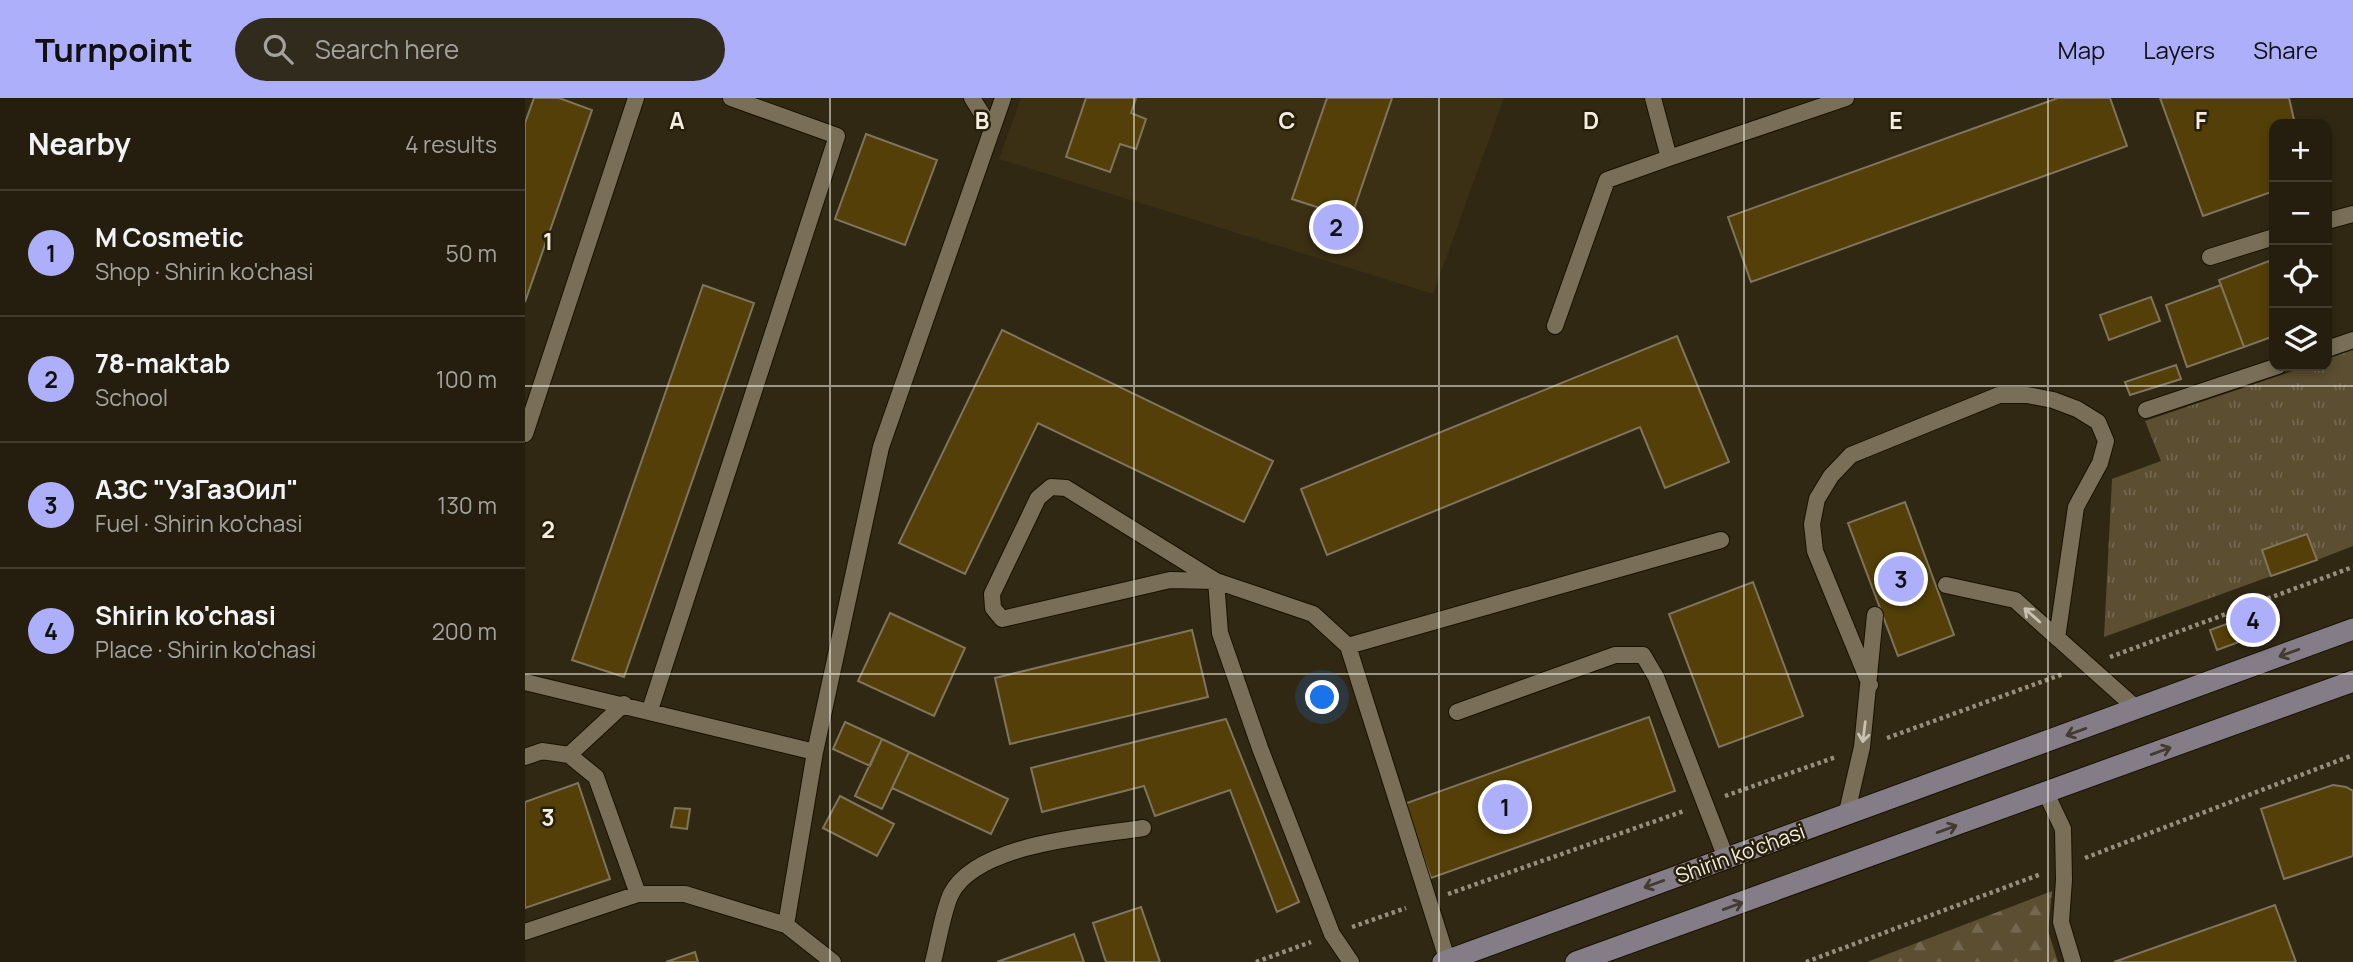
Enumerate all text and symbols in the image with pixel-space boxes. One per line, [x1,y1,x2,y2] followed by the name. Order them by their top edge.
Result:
[235,18,725,81] search box
[35,27,193,72] text: Turnpoint
[259,30,297,68] icon: search
[315,31,459,67] text: Search here
[2058,33,2105,66] text: Map
[2143,33,2215,66] text: Layers
[2253,33,2318,66] text: Share
[669,104,685,136] text: A
[975,104,989,136] text: B
[1279,104,1296,136] text: C
[1583,104,1599,136] text: D
[1889,104,1903,136] text: E
[2195,104,2207,136] text: F
[2269,119,2332,371] map controls
[2269,119,2332,182] button: +
[28,123,131,164] text: Nearby
[405,128,497,160] text: 4 results
[2269,182,2332,245] button: −
[1313,201,1359,253] pin: 2
[95,219,244,255] text: M Cosmetic
[543,225,553,257] text: 1
[46,237,56,269] text: 1
[446,237,497,269] text: 50 m
[2269,245,2332,308] button: locate
[95,255,314,287] text: Shop · Shirin ko'chasi
[2269,308,2332,371] button: layers
[95,345,230,381] text: 78-maktab
[44,363,58,395] text: 2
[436,363,497,395] text: 100 m
[95,381,168,413] text: School
[95,471,299,507] text: АЗС "УзГазОил"
[44,489,58,521] text: 3
[437,489,497,521] text: 130 m
[95,507,303,539] text: Fuel · Shirin ko'chasi
[541,513,555,545] text: 2
[1878,553,1924,605] pin: 3
[2230,594,2276,646] pin: 4
[95,597,276,633] text: Shirin ko'chasi
[2023,607,2041,623] one-way arrow
[44,615,58,647] text: 4
[432,615,497,647] text: 200 m
[95,633,316,665] text: Place · Shirin ko'chasi
[2279,648,2300,660] one-way arrow
[1305,680,1339,714] your location
[1858,720,1871,743] one-way arrow
[2065,727,2087,739] one-way arrow
[2149,744,2171,757] one-way arrow
[1482,781,1528,833] pin: 1
[541,801,555,833] text: 3
[1671,817,1809,889] street label: Shirin ko'chasi
[1936,822,1958,835] one-way arrow
[1644,879,1666,891] one-way arrow
[1721,899,1743,911] one-way arrow

